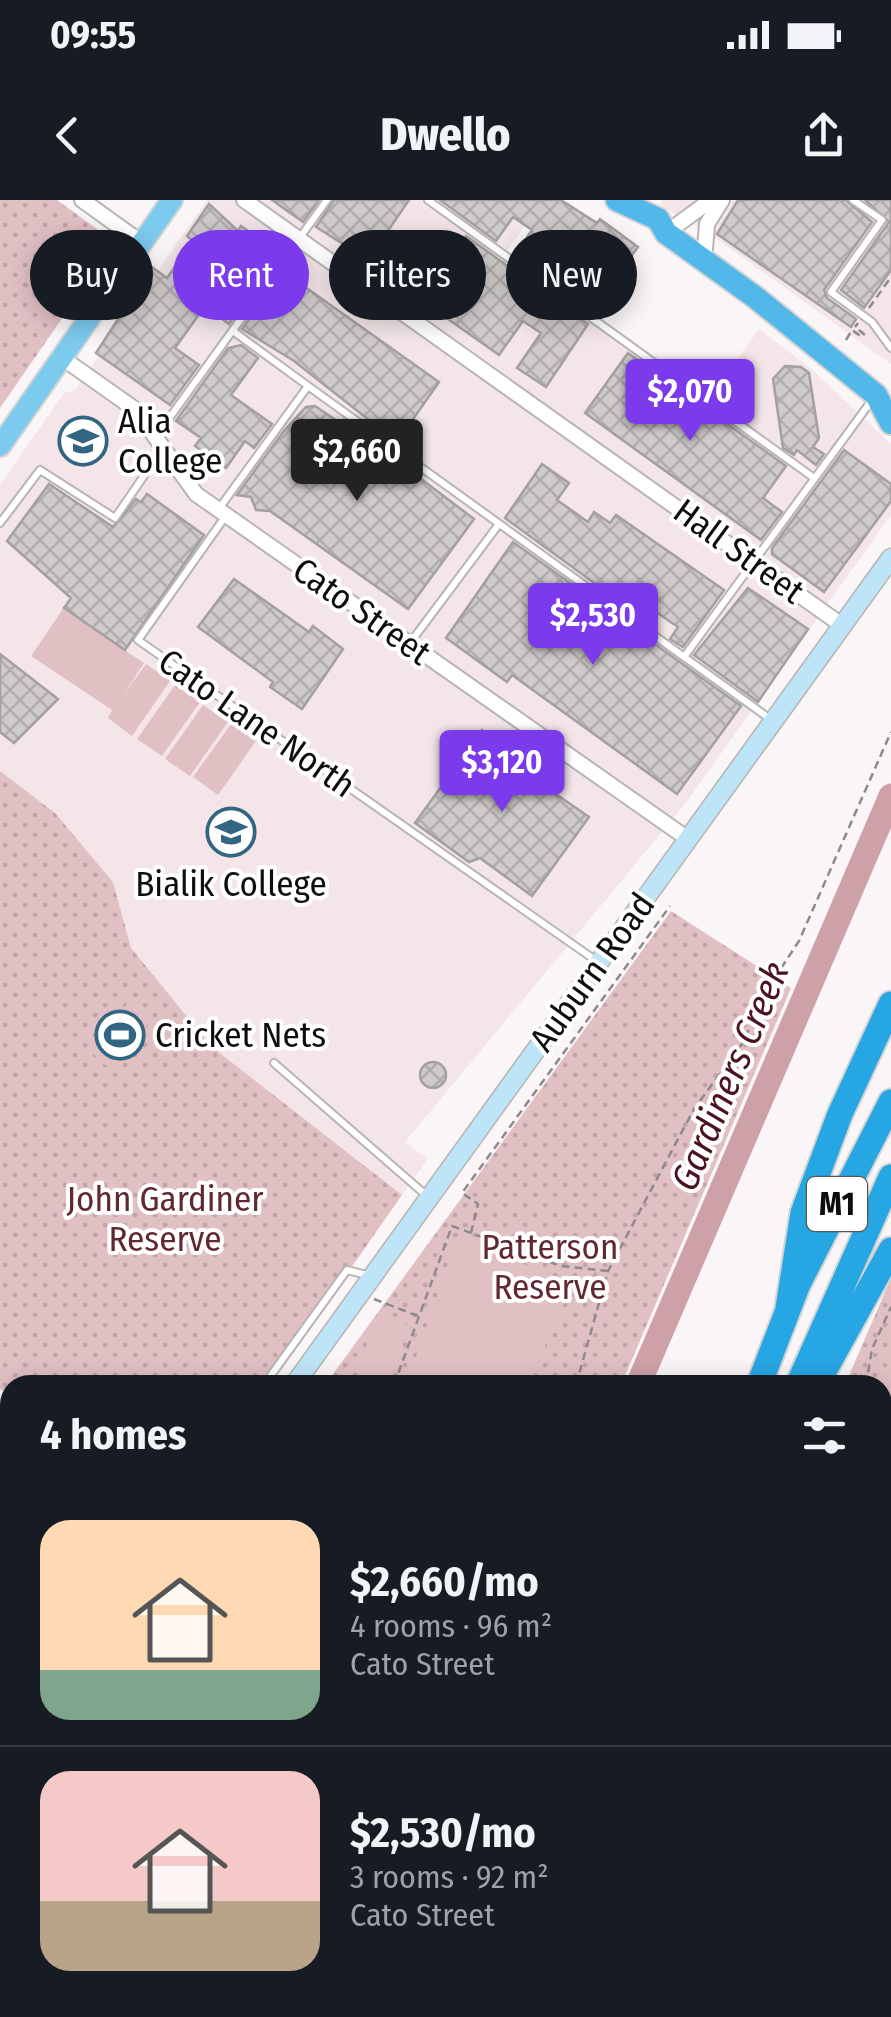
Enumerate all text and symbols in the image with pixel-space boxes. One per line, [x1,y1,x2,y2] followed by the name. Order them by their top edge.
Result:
[50,12,136,58] text: 09:55
[40,108,95,163] icon: back
[380,108,511,162] text: Dwello
[796,108,851,163] icon: share
[30,230,153,320] chip: Buy
[173,230,309,320] chip: Rent
[329,230,486,320] chip: Filters
[506,230,637,320] chip: New
[609,359,771,444] pin: $2,070
[648,372,732,410] text: $2,070
[118,400,222,482] place label: Alia College
[57,415,109,467] school or university icon: Alia College
[276,419,438,504] pin: $2,660
[313,432,401,470] text: $2,660
[666,490,813,613] street label: Hall Street
[285,548,439,674] street label: Cato Street
[512,583,674,668] pin: $2,530
[550,596,636,634] text: $2,530
[151,640,363,806] street label: Cato Lane North
[421,730,583,815] pin: $3,120
[462,743,542,781] text: $3,120
[205,806,257,858] school or university icon: Bialik College
[135,863,327,905] place label: Bialik College
[521,885,663,1059] street label: Auburn Road
[661,955,799,1197] water label: Gardiners Creek
[94,1009,146,1061] sports icon: Cricket Nets
[155,1014,326,1056] place label: Cricket Nets
[807,1177,867,1231] road number: M1
[66,1178,264,1260] park label: John Gardiner Reserve
[482,1226,618,1308] park label: Patterson Reserve
[797,1408,852,1463] icon: filters
[40,1410,187,1460] text: 4 homes
[350,1557,539,1607] text: $2,660/mo
[120,1560,240,1680] icon: home
[350,1607,552,1645] text: 4 rooms · 96 m²
[350,1645,495,1683] text: Cato Street
[350,1808,536,1858] text: $2,530/mo
[120,1811,240,1931] icon: home
[350,1858,549,1896] text: 3 rooms · 92 m²
[350,1896,495,1934] text: Cato Street

